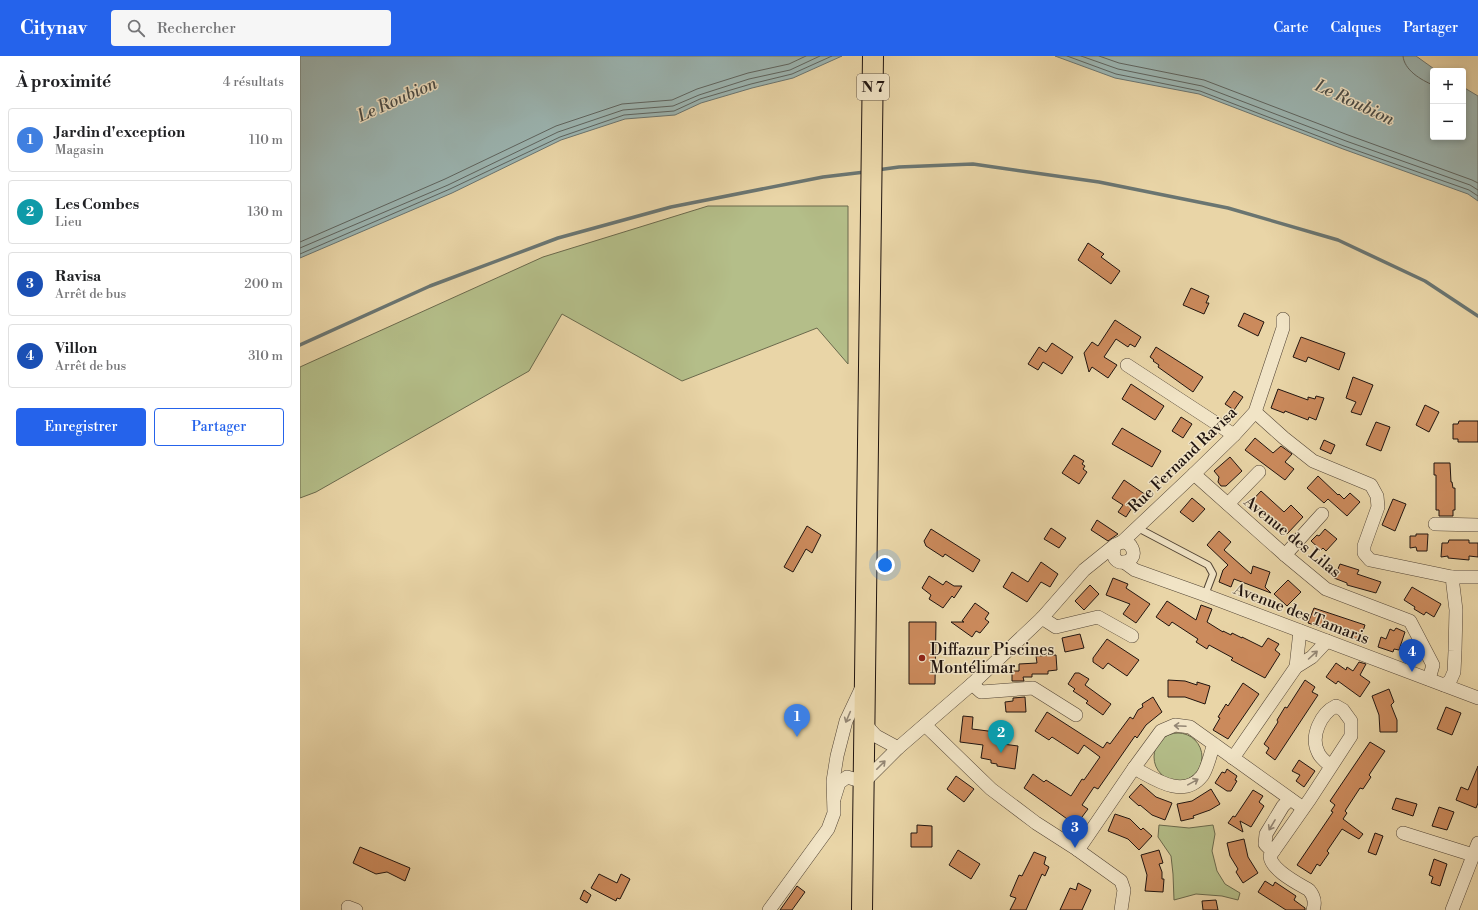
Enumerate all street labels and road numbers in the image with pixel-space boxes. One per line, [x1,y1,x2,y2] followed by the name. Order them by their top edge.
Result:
[857,74,889,100] road number: N 7
[1124,402,1242,517] street label: Rue Fernand Ravisa
[1239,491,1345,582] street label: Avenue des Lilas
[1230,579,1372,649] street label: Avenue des Tamaris

